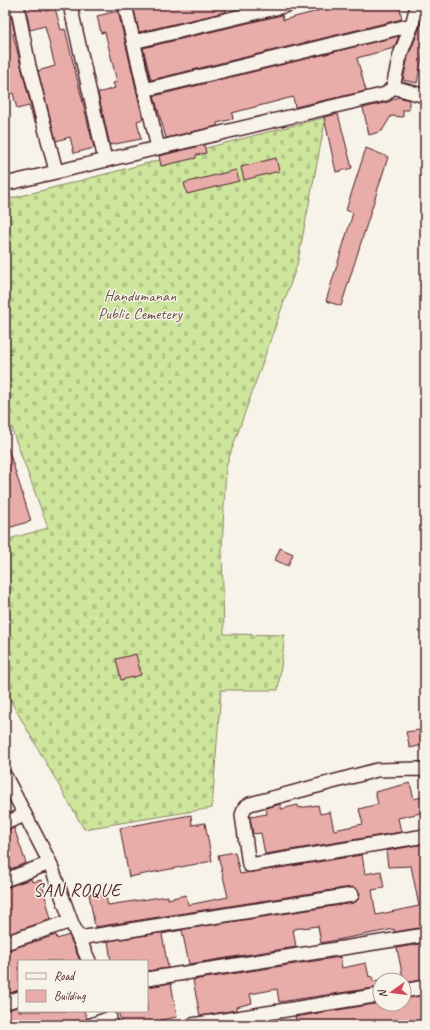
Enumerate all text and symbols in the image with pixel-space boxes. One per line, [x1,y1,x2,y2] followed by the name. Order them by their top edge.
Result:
[98,286,183,324] park label: Handumanan Public Cemetery
[33,879,122,901] district label: SAN ROQUE
[18,960,148,1012] legend
[54,968,76,984] text: Road
[372,972,412,1012] north arrow
[374,987,390,999] text: N
[54,988,86,1004] text: Building

